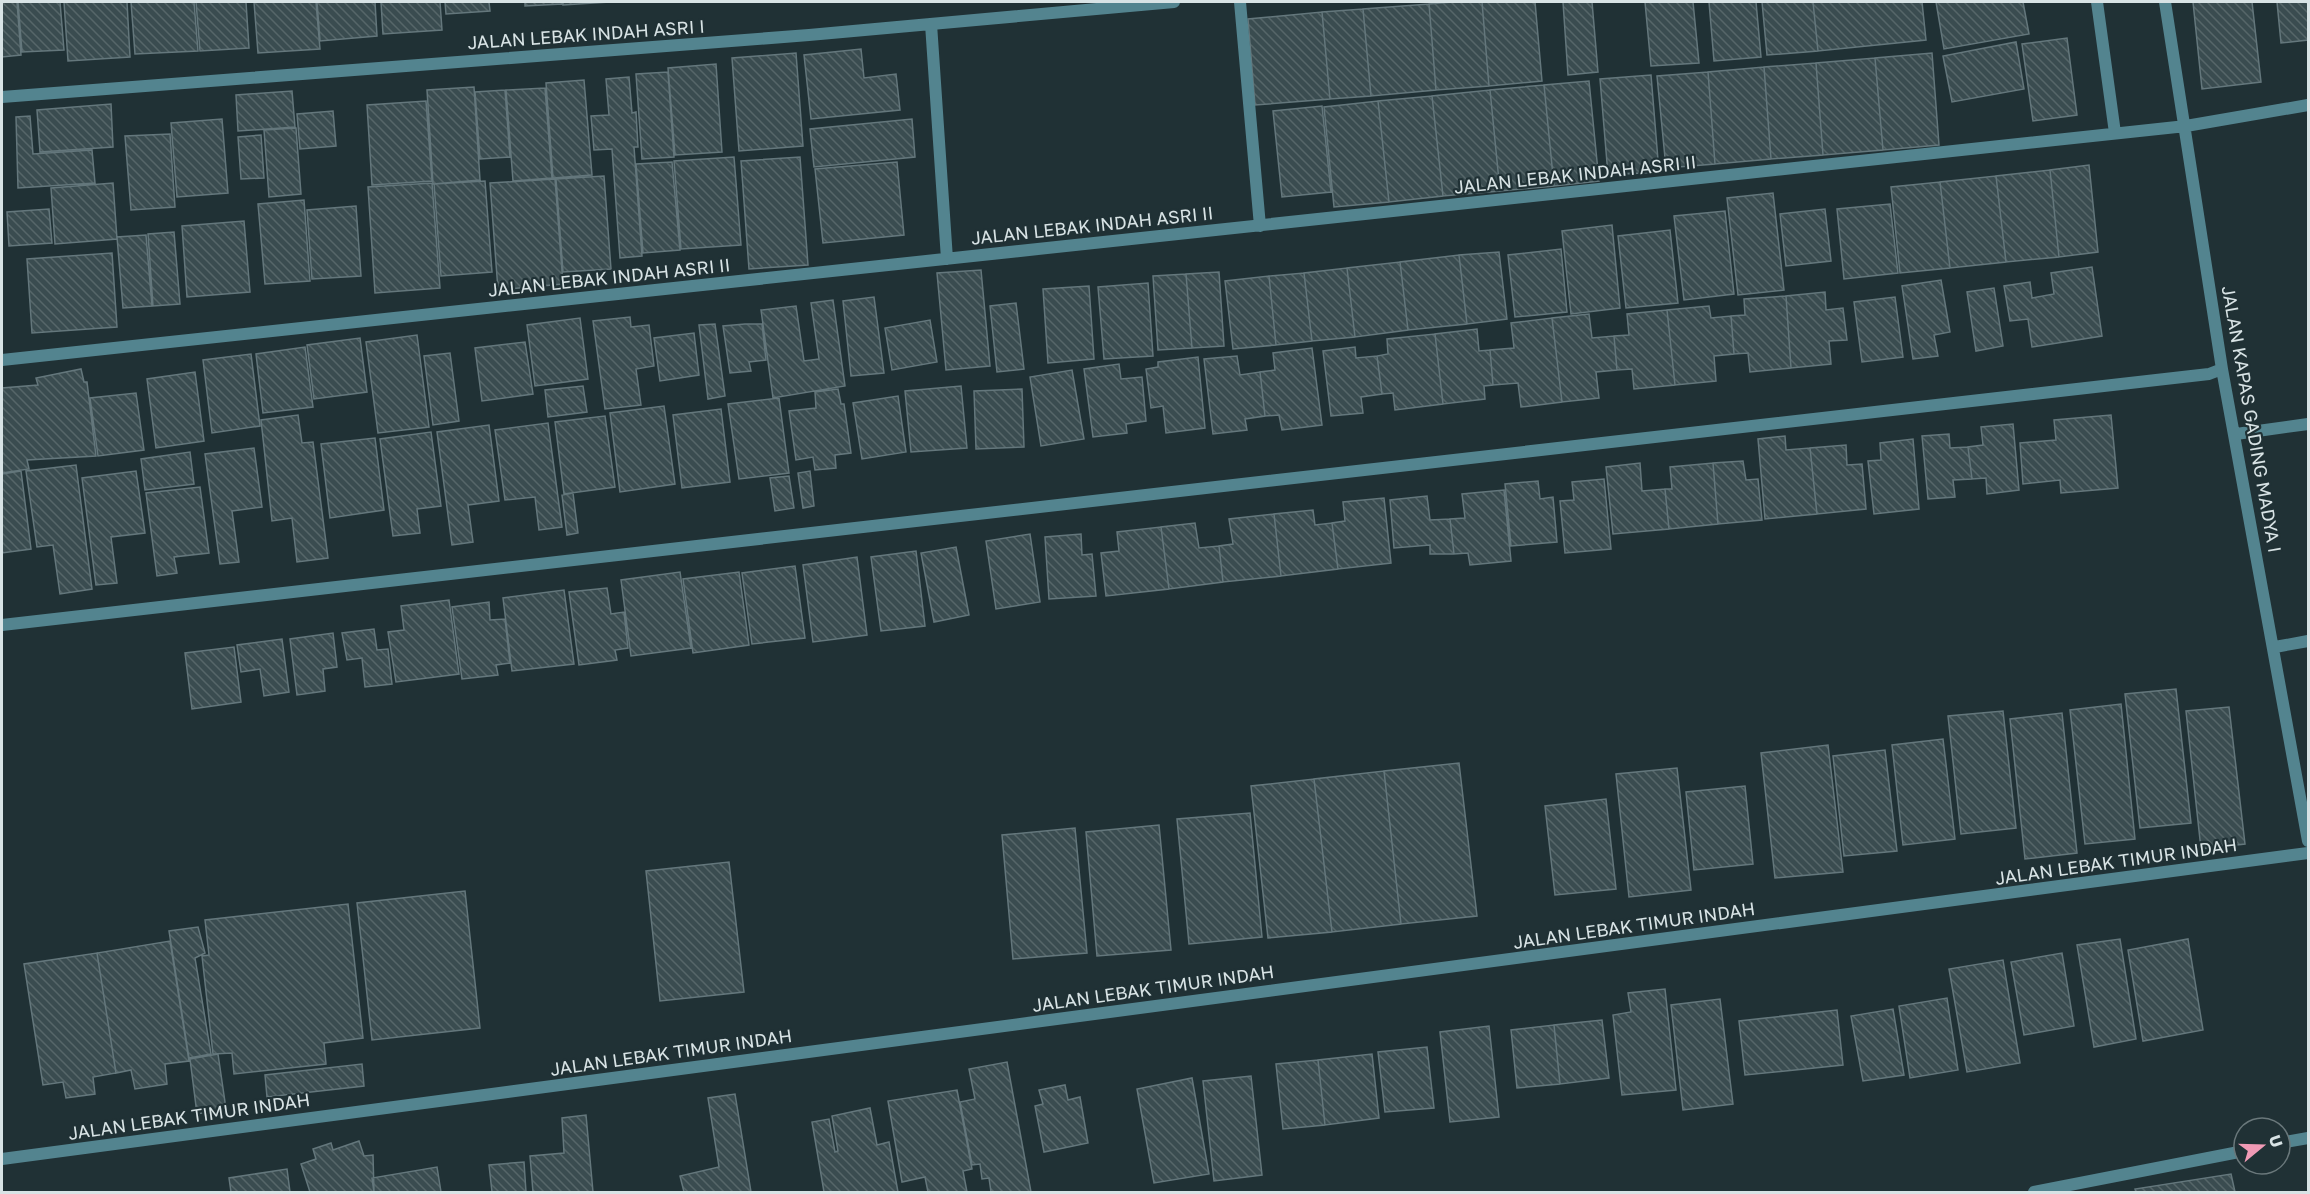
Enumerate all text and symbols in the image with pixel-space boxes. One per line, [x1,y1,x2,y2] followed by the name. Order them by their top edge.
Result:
[467,15,705,53] street label: JALAN LEBAK INDAH ASRI I
[1453,150,1697,198] street label: JALAN LEBAK INDAH ASRI II
[970,201,1214,249] street label: JALAN LEBAK INDAH ASRI II
[487,253,731,301] street label: JALAN LEBAK INDAH ASRI II
[2218,284,2286,554] street label: JALAN KAPAS GADING MADYA I
[1994,833,2238,889] street label: JALAN LEBAK TIMUR INDAH
[1512,897,1756,953] street label: JALAN LEBAK TIMUR INDAH
[1031,960,1275,1016] street label: JALAN LEBAK TIMUR INDAH
[549,1024,793,1080] street label: JALAN LEBAK TIMUR INDAH
[67,1088,311,1144] street label: JALAN LEBAK TIMUR INDAH
[2232,1116,2292,1176] north arrow
[2265,1132,2288,1150] text: U

